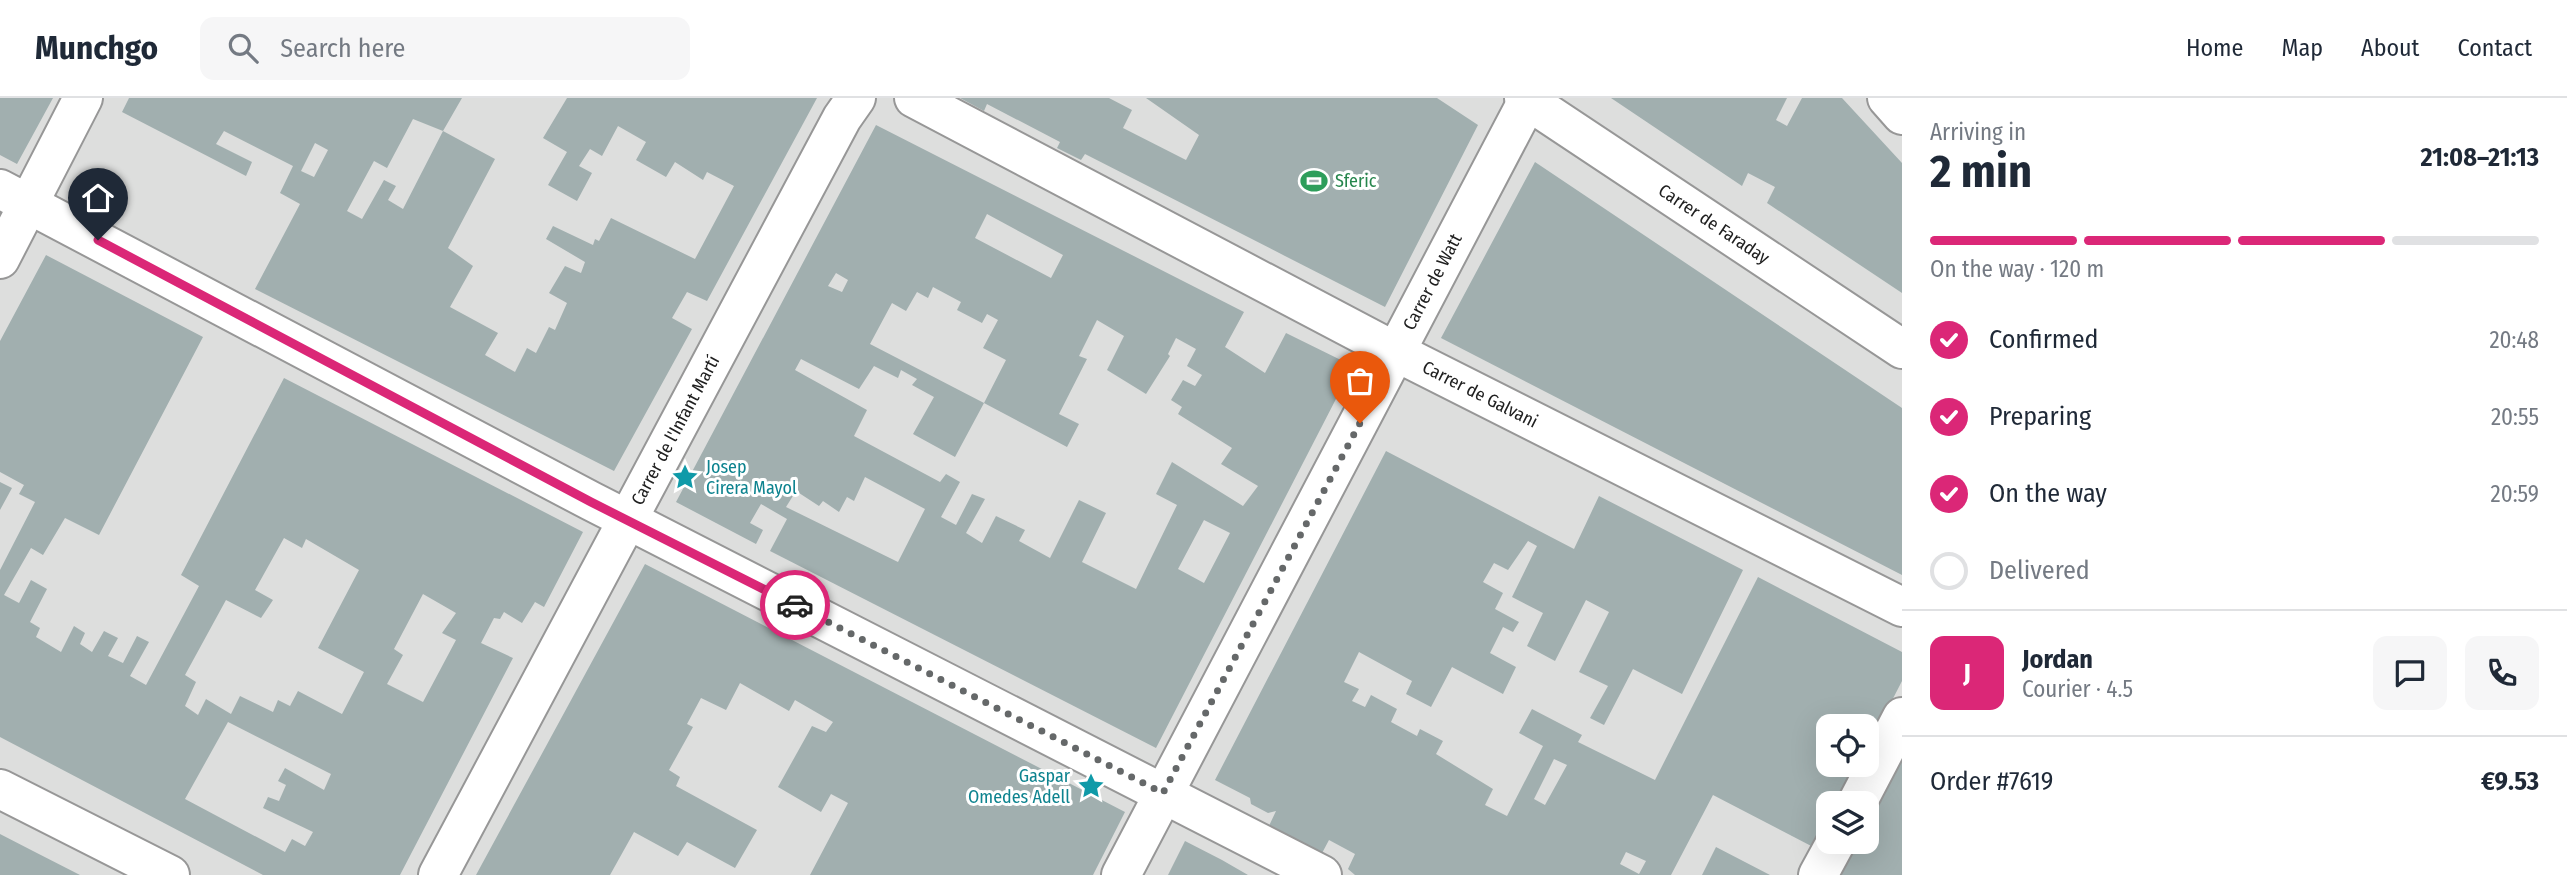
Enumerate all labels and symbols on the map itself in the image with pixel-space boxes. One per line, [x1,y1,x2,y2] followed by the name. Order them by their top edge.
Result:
[1299,166,1329,196] sports icon: Sferic
[68,168,128,240] pin
[1335,170,1377,192] place label: Sferic
[1654,179,1774,269] street label: Carrer de Faraday
[1398,230,1467,334] street label: Carrer de Watt
[626,351,724,509] street label: Carrer de l'Infant Martí
[1330,351,1390,423] pin
[1419,356,1541,433] street label: Carrer de Galvani
[706,456,797,499] place label: Josep Cirera Mayol
[670,462,700,492] place icon: Josep Cirera Mayol
[760,570,830,640] courier
[968,765,1071,808] place label: Gaspar Omedes Adell
[1076,771,1106,801] place icon: Gaspar Omedes Adell

